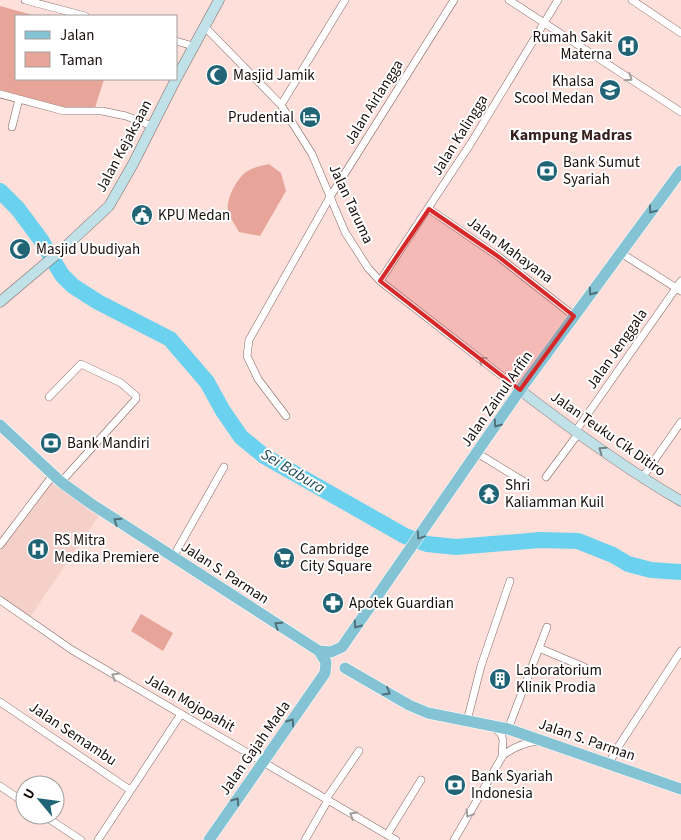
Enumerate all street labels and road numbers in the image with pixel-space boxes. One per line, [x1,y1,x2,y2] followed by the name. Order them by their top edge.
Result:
[340,56,408,148] street label: Jalan Airlangga
[427,91,493,179] street label: Jalan Kalingga
[91,96,157,196] street label: Jalan Kejaksaan
[323,161,379,247] street label: Jalan Taruma
[463,212,557,288] street label: Jalan Mahayana
[581,304,653,394] street label: Jalan Jenggala
[456,347,538,451] street label: Jalan Zainul Arifin
[546,386,670,482] street label: Jalan Teuku Cik Ditiro
[177,537,273,609] street label: Jalan S. Parman
[141,669,239,737] street label: Jalan Mojopahit
[25,697,121,771] street label: Jalan Semambu
[215,697,295,799] street label: Jalan Gajah Mada
[536,714,638,766] street label: Jalan S. Parman

